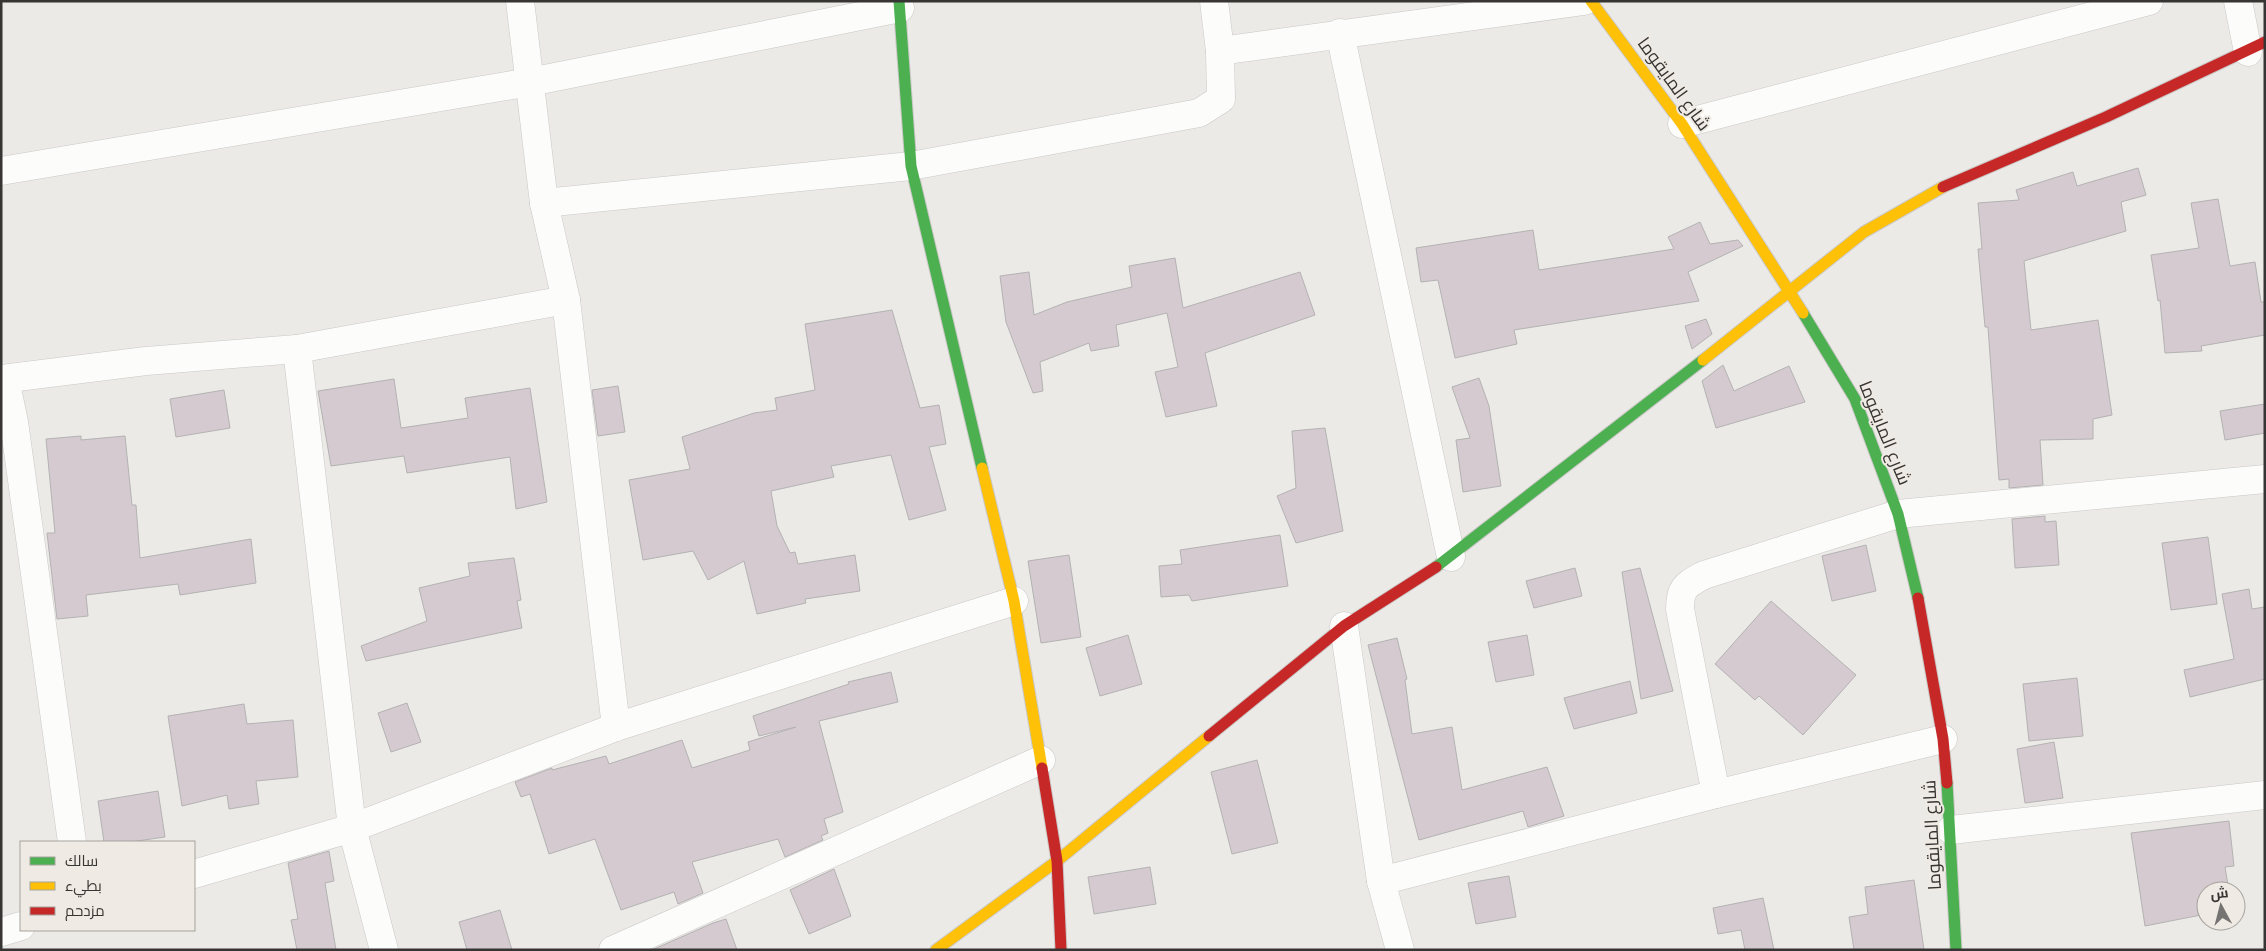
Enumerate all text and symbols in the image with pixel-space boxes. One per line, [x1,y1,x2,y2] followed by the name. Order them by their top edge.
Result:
[1632,32,1716,136] street label: شارع المايقوما
[1853,377,1917,489] street label: شارع المايقوما
[1917,779,1947,891] street label: شارع المايقوما
[20,841,195,931] legend
[65,851,98,871] text: سالك
[65,876,102,898] text: بطيء
[2196,881,2246,931] north arrow
[2209,883,2230,904] text: ش
[65,901,105,921] text: مزدحم

